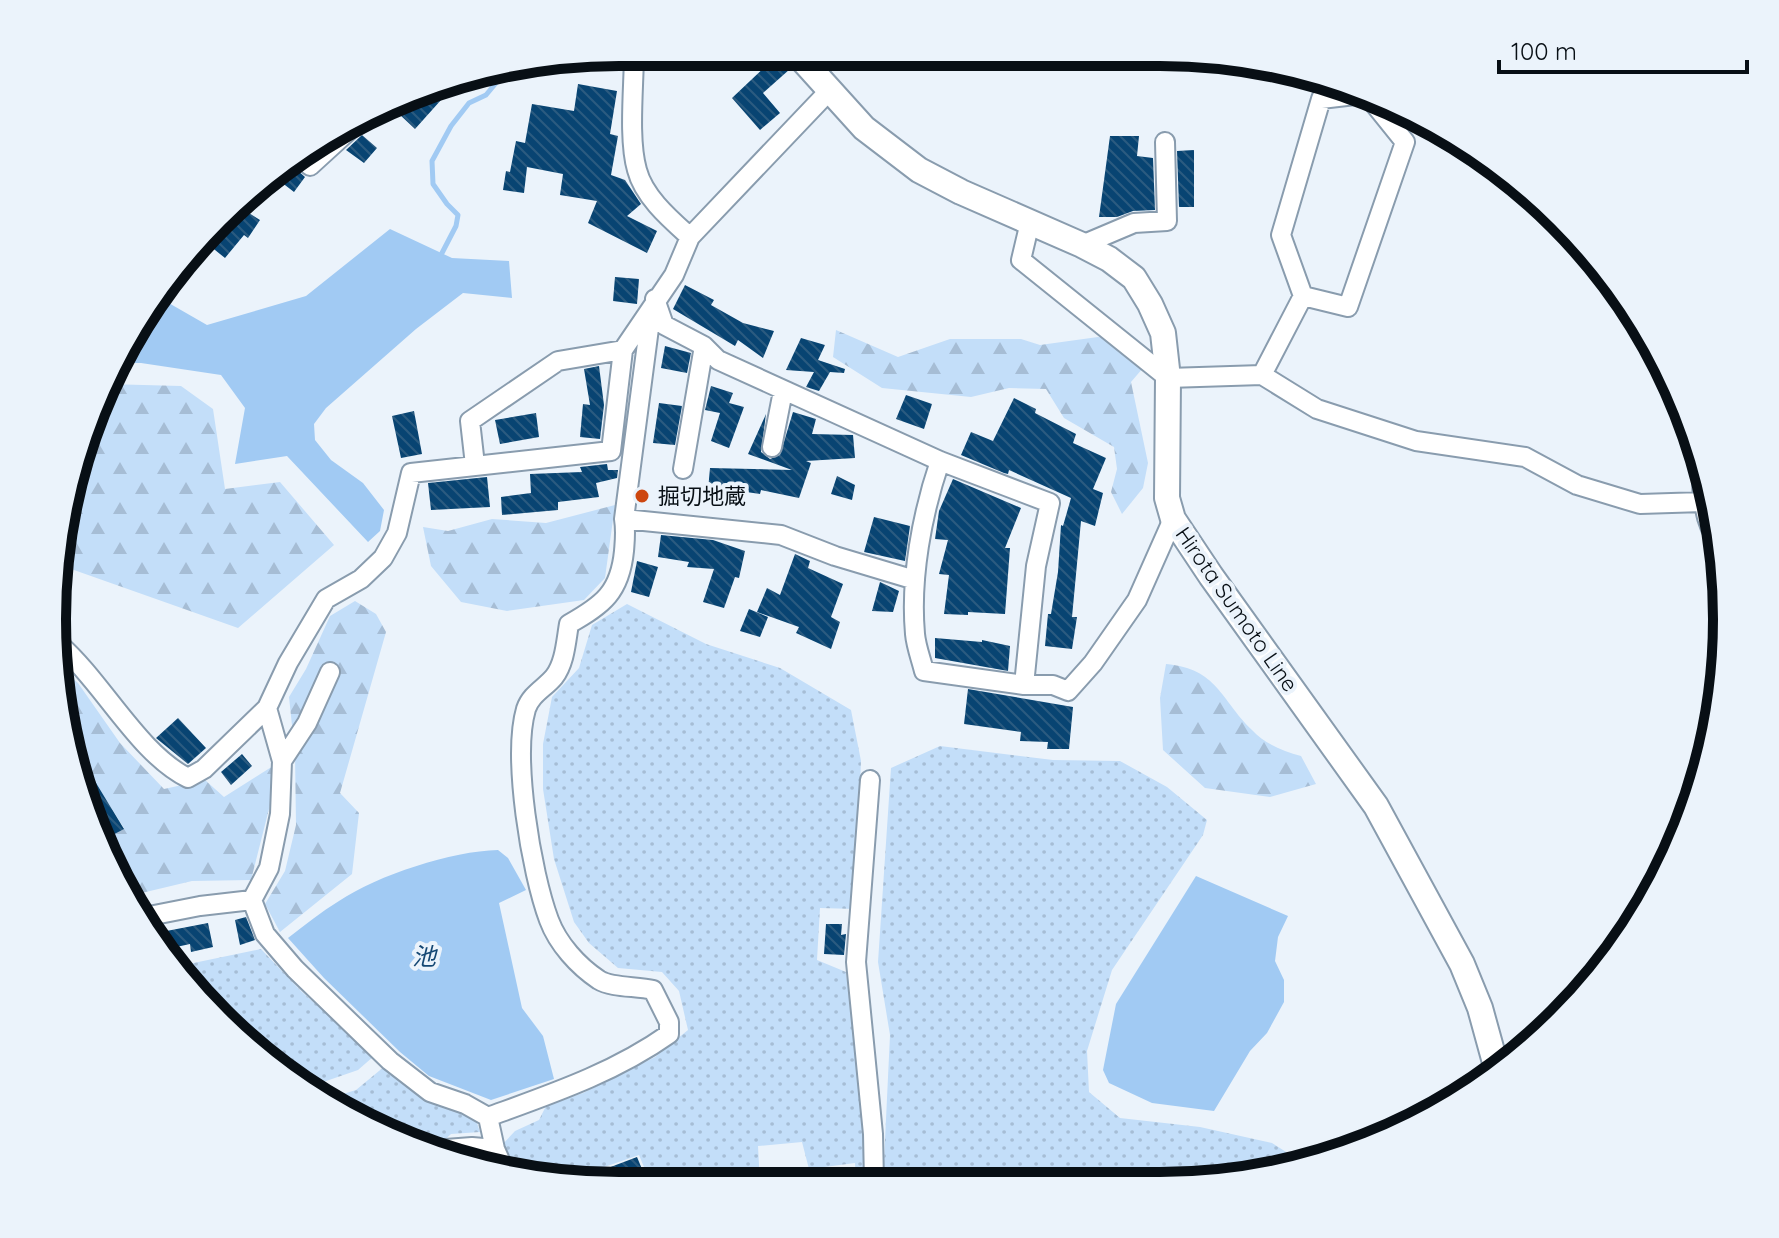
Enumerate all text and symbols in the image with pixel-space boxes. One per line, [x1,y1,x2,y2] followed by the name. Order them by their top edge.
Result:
[1499,24,1747,74] scale bar
[1511,36,1577,66] text: 100 m
[658,482,746,510] place label: 掘切地蔵
[633,487,651,505] marker: 掘切地蔵
[1170,521,1304,697] street label: Hirota Sumoto Line
[412,941,438,971] water label: 池

